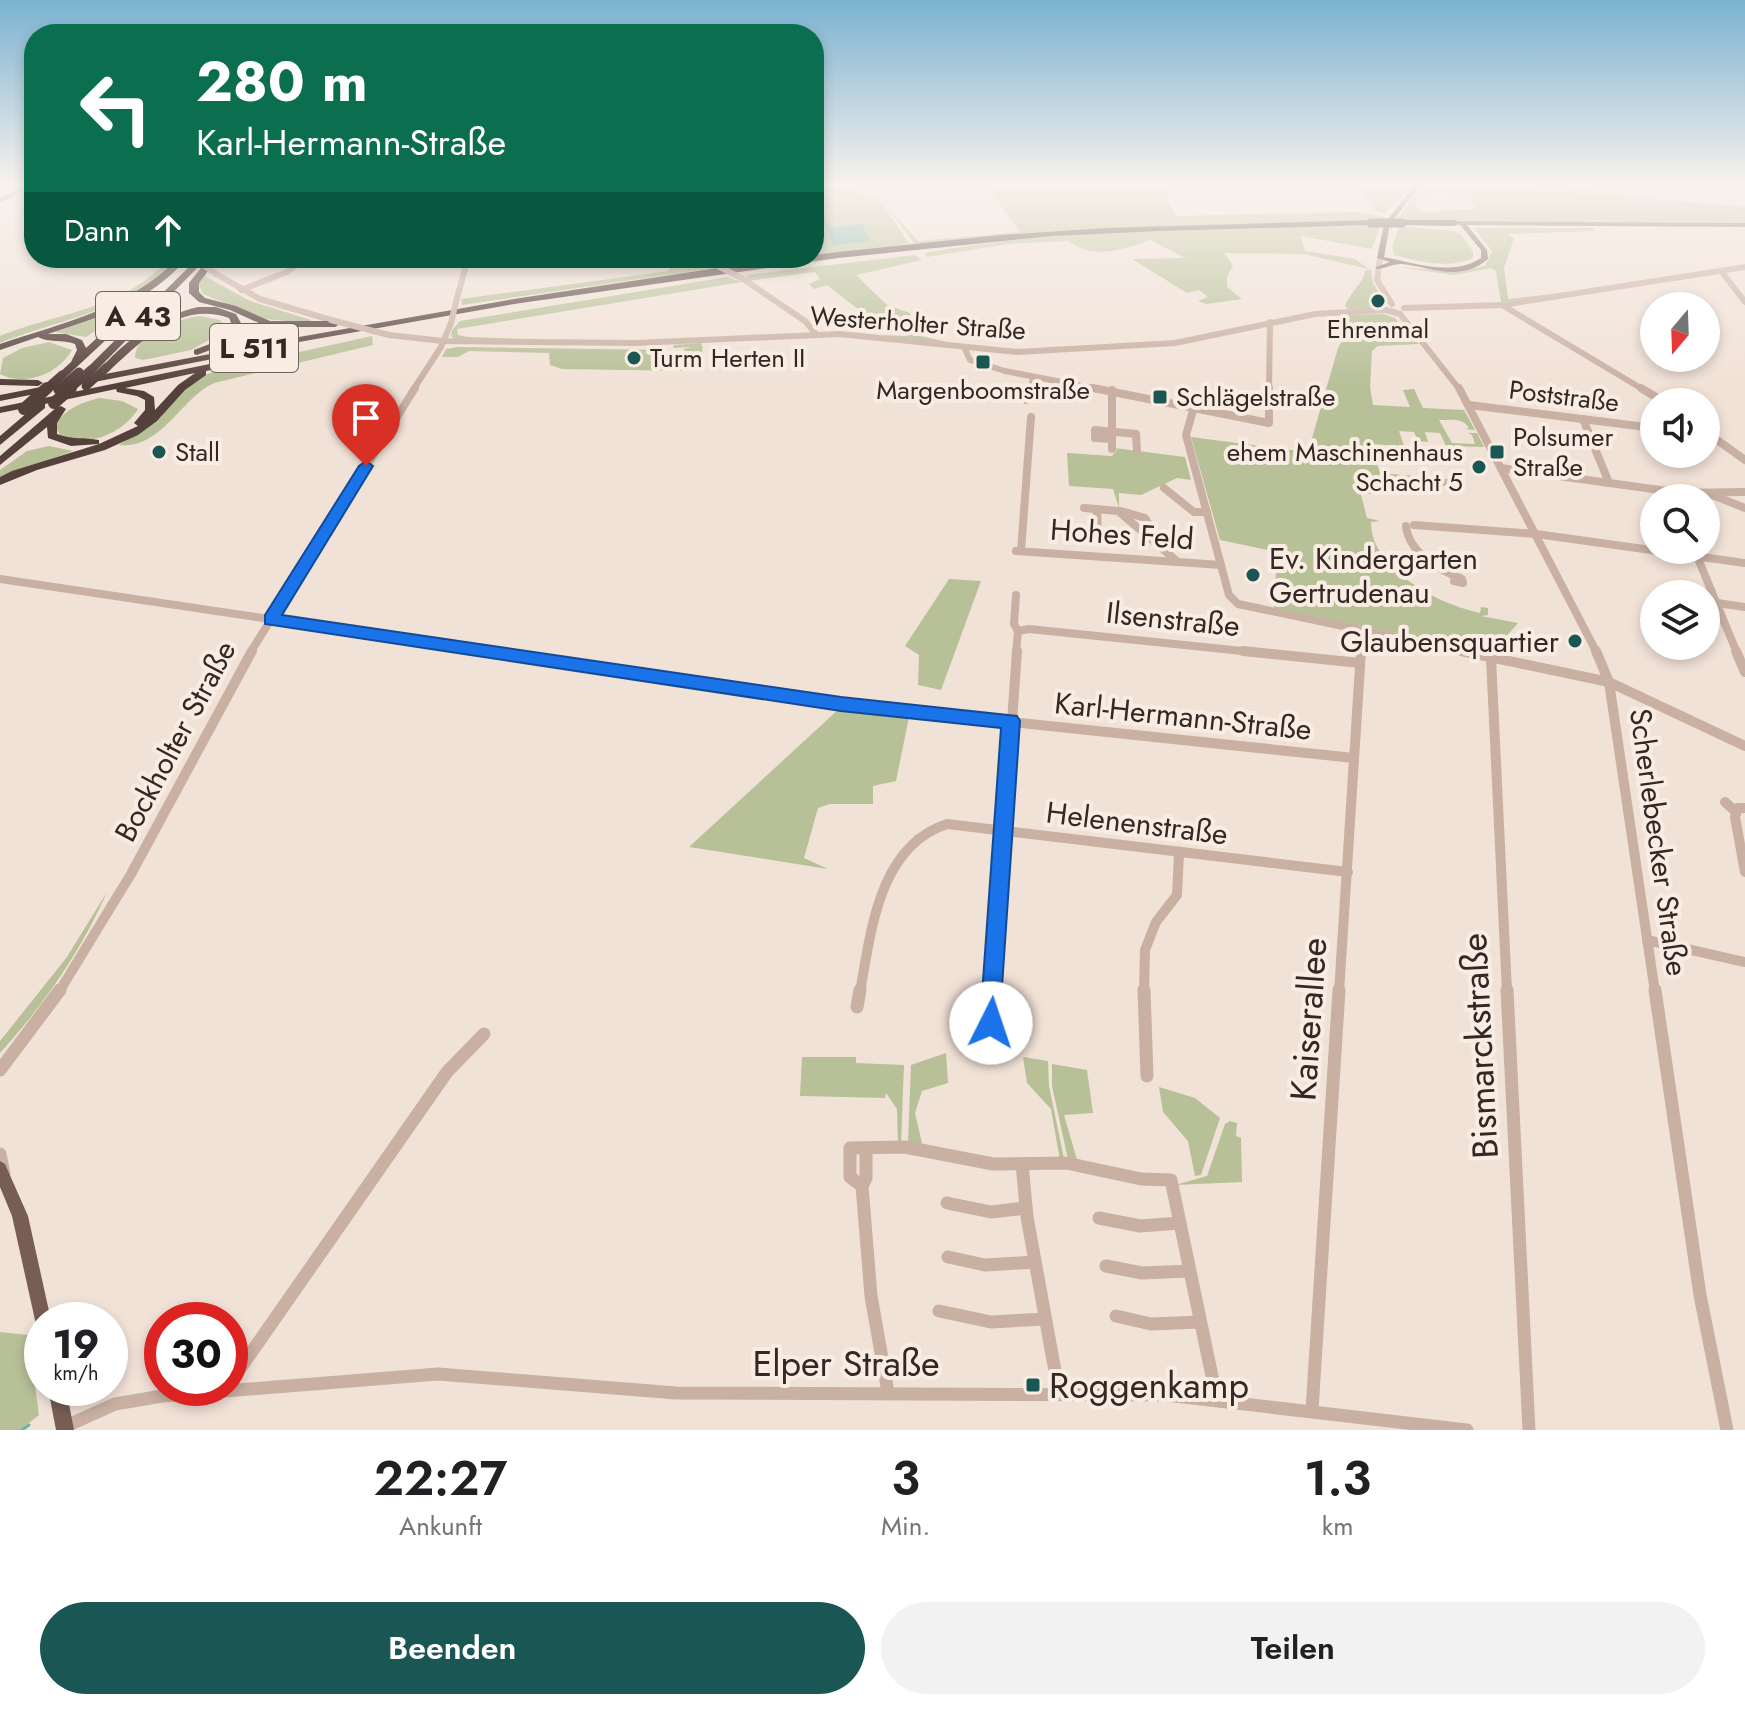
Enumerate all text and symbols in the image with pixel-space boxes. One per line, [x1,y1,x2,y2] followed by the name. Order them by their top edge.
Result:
[196,41,368,122] text: 280 m
[64,56,168,160] icon: left
[196,116,506,168] text: Karl-Hermann-Straße
[146,208,190,252] icon: ahead
[64,209,130,252] text: Dann
[96,292,180,340] road number: A 43
[1369,292,1387,310] marker: Ehrenmal
[1640,292,1720,372] north arrow
[1640,292,1720,660] map controls
[809,297,1027,349] street label: Westerholter Straße
[1327,310,1429,348] place label: Ehrenmal
[210,324,298,372] road number: L 511
[650,339,805,377] place label: Turm Herten II
[625,349,643,367] marker: Turm Herten II
[974,353,992,371] marker: Margenboomstraße
[1507,370,1621,422] street label: Poststraße
[876,371,1090,409] place label: Margenboomstraße
[1176,378,1335,416] place label: Schlägelstraße
[332,384,400,466] pin
[1151,388,1169,406] marker: Schlägelstraße
[1640,388,1720,468] button: sound
[344,396,388,440] icon: arrive
[1513,418,1613,486] place label: Polsumer Straße
[175,433,220,471] place label: Stall
[1227,433,1463,501] place label: ehem Maschinenhaus Schacht 5
[150,443,168,461] marker: Stall
[1488,443,1506,461] marker: Polsumer Straße
[1470,458,1488,476] marker: ehem Maschinenhaus Schacht 5
[1640,484,1720,564] button: search
[1049,508,1195,560] street label: Hohes Feld
[1269,537,1478,614] place label: Ev. Kindergarten Gertrudenau
[1244,566,1262,584] marker: Ev. Kindergarten Gertrudenau
[1640,580,1720,660] button: layers
[1104,591,1242,647] street label: Ilsenstraße
[1340,620,1560,663] place label: Glaubensquartier
[1566,632,1584,650] marker: Glaubensquartier
[104,633,246,849] street label: Bockholter Straße
[1052,681,1314,751] street label: Karl-Hermann-Straße
[1619,705,1699,979] street label: Scherlebecker Straße
[1044,791,1230,855] street label: Helenenstraße
[1447,932,1511,1160] street label: Bismarckstraße
[1276,936,1340,1102] street label: Kaiserallee
[949,981,1033,1065] position arrow
[144,1302,248,1406] speed limit sign: 30
[52,1315,100,1373] text: 19
[752,1337,940,1389] street label: Elper Straße
[53,1359,99,1388] text: km/h
[1049,1359,1249,1411] place label: Roggenkamp
[1024,1376,1042,1394] marker: Roggenkamp
[374,1444,507,1513] text: 22:27
[891,1444,920,1513] text: 3
[1304,1444,1371,1513] text: 1.3
[399,1507,482,1545] text: Ankunft
[881,1507,930,1545] text: Min.
[1322,1507,1353,1545] text: km
[40,1602,865,1694] button: Beenden
[881,1602,1705,1694] button: Teilen

